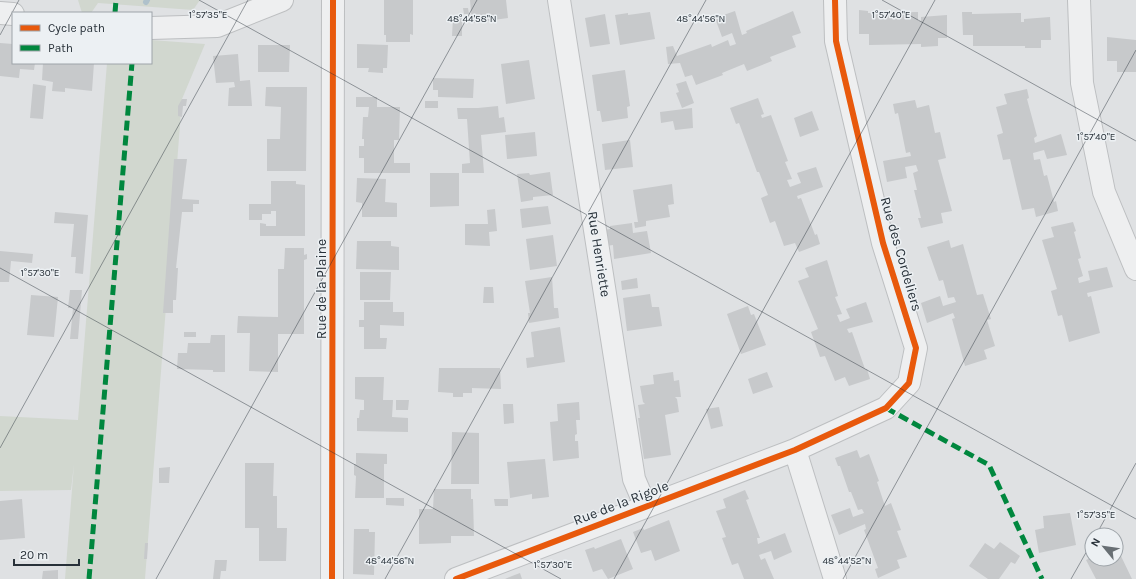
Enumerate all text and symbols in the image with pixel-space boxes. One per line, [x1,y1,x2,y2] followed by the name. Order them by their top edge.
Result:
[189,9,227,21] text: 1°57'35"E
[872,9,910,21] text: 1°57'40"E
[12,12,152,64] legend
[447,13,497,25] text: 48°44'58"N
[677,13,725,25] text: 48°44'56"N
[48,21,105,35] text: Cycle path
[48,41,73,55] text: Path
[1077,131,1115,143] text: 1°57'40"E
[877,195,925,313] street label: Rue des Cordeliers
[584,210,614,298] street label: Rue Henriette
[313,239,330,339] street label: Rue de la Plaine
[21,267,59,279] text: 1°57'30"E
[571,477,671,529] street label: Rue de la Rigole
[1077,509,1115,521] text: 1°57'35"E
[1084,527,1124,567] north arrow
[1088,536,1103,549] text: N
[14,541,79,567] scale bar
[20,548,48,562] text: 20 m
[366,555,414,567] text: 48°44'56"N
[823,555,872,567] text: 48°44'52"N
[534,559,572,571] text: 1°57'30"E

